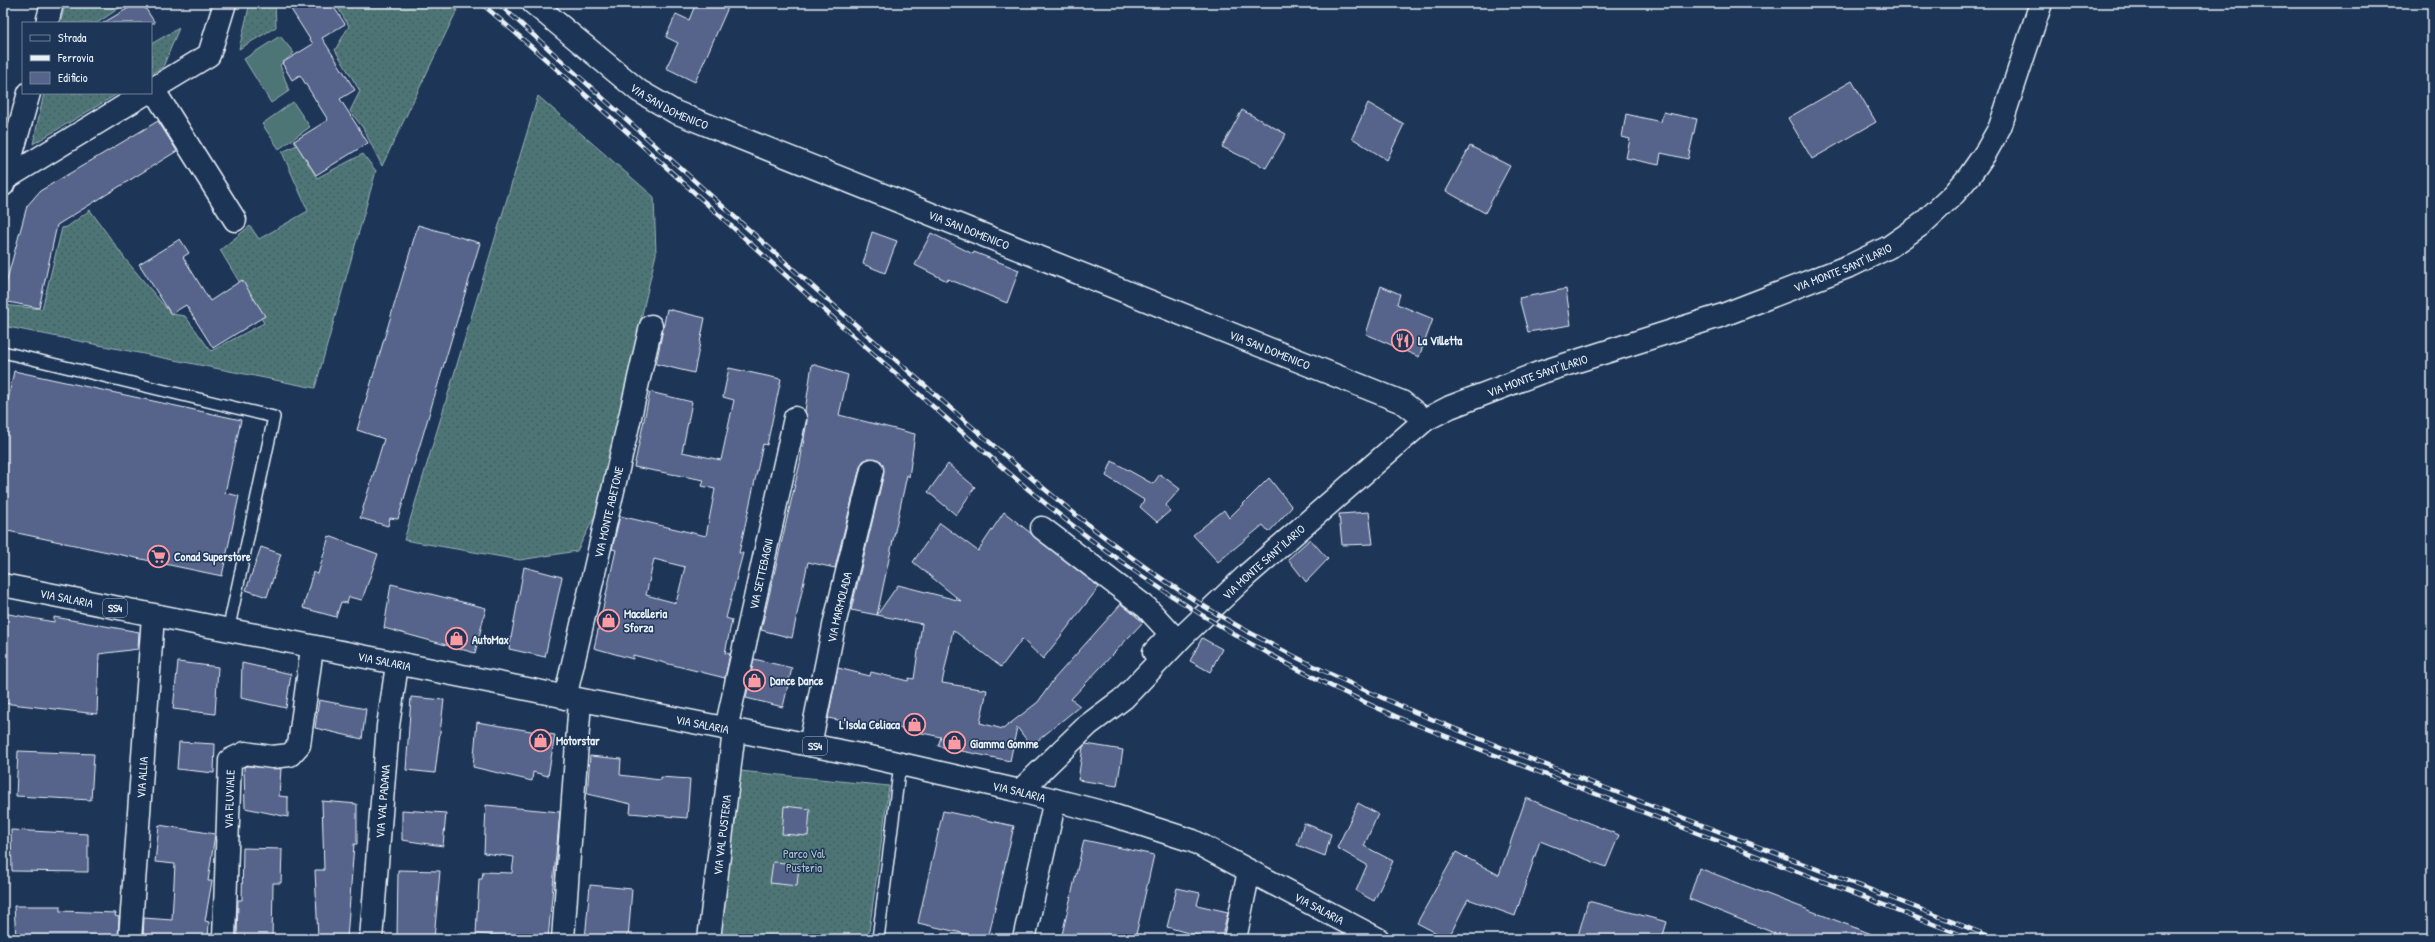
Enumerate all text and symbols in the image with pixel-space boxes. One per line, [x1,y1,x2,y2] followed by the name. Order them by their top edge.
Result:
[22,22,152,94] legend
[58,29,87,46] text: Strada
[57,49,94,66] text: Ferrovia
[58,69,88,86] text: Edificio
[627,79,711,133] street label: VIA SAN DOMENICO
[926,205,1012,253] street label: VIA SAN DOMENICO
[1791,238,1895,295] street label: VIA MONTE SANT'ILARIO
[1227,325,1313,373] street label: VIA SAN DOMENICO
[1389,327,1415,353] restaurant icon: La Villetta
[1418,332,1463,349] place label: La Villetta
[1485,350,1590,401] street label: VIA MONTE SANT'ILARIO
[589,464,627,559] street label: VIA MONTE ABETONE
[1218,520,1309,603] street label: VIA MONTE SANT'ILARIO
[744,537,777,611] street label: VIA SETTEBAGNI
[145,543,171,569] supermarket icon: Conad Superstore
[174,548,251,566] place label: Conad Superstore
[822,570,855,644] street label: VIA MARMOLADA
[39,584,95,611] street label: VIA SALARIA
[103,599,127,617] road number: SS4
[624,605,668,636] place label: Macelleria Sforza
[596,607,622,633] shop icon: Macelleria Sforza
[444,626,470,652] shop icon: AutoMax
[472,631,509,648] place label: AutoMax
[356,647,413,674] street label: VIA SALARIA
[741,667,767,693] shop icon: Dance Dance
[770,672,824,689] place label: Dance Dance
[674,710,731,737] street label: VIA SALARIA
[902,711,928,737] shop icon: L'Isola Celiaca
[839,716,900,733] place label: L'Isola Celiaca
[527,727,553,753] shop icon: Motorstar
[941,730,967,756] shop icon: Giamma Gomme
[556,732,600,749] place label: Motorstar
[970,735,1039,752] place label: Giamma Gomme
[803,737,827,755] road number: SS4
[132,756,151,799] street label: VIA ALLIA
[371,764,393,839] street label: VIA VAL PADANA
[219,769,238,829] street label: VIA FLUVIALE
[991,777,1048,806] street label: VIA SALARIA
[708,793,735,876] street label: VIA VAL PUSTERIA
[783,845,826,876] park label: Parco Val Pusteria
[1292,888,1347,928] street label: VIA SALARIA

